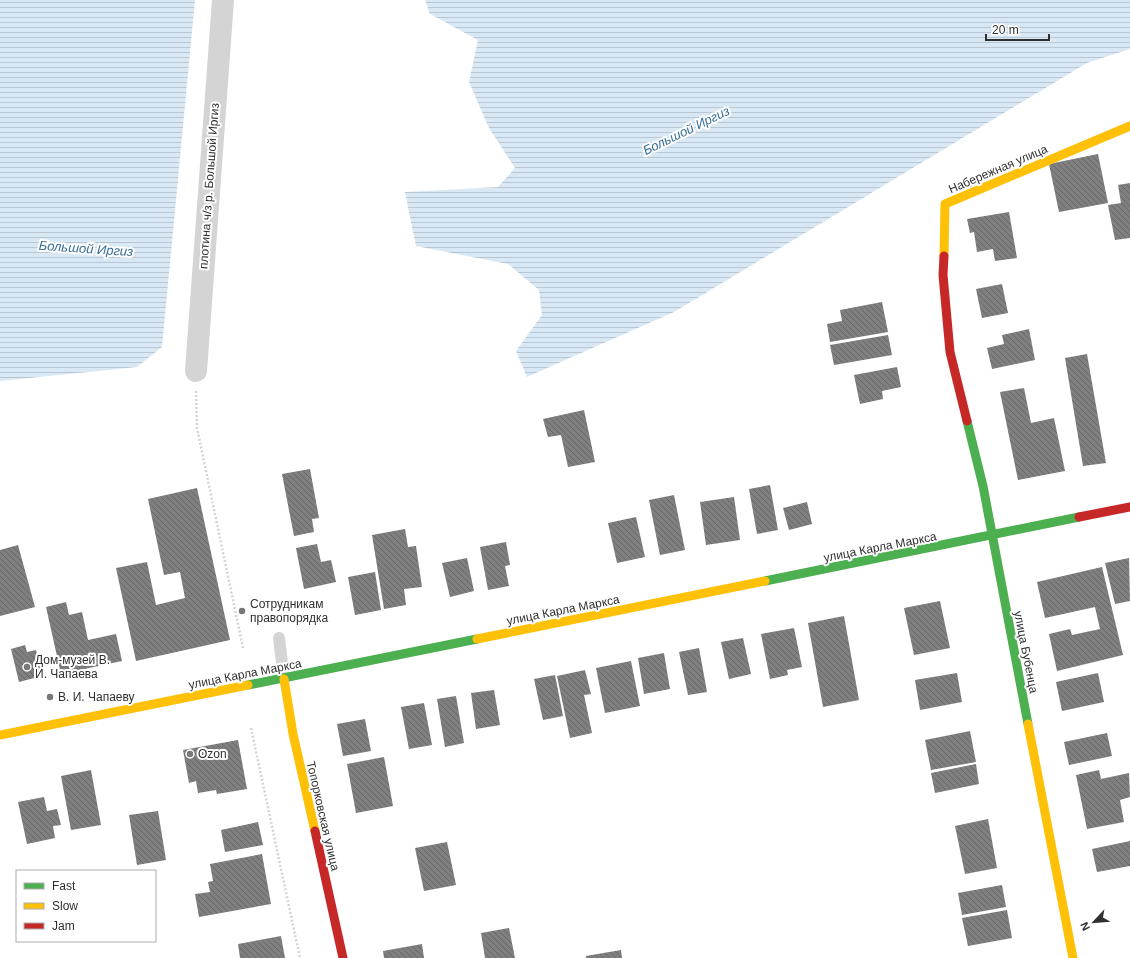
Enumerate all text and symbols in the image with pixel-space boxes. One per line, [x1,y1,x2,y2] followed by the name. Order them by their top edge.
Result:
[986,16,1049,42] scale bar
[992,23,1019,37] text: 20 m
[196,102,222,269] street label: плотина ч/з р. Большой Иргиз
[640,103,732,158] water label: Большой Иргиз
[946,142,1050,196] street label: Набережная улица
[38,238,134,259] water label: Большой Иргиз
[822,529,938,565] street label: улица Карла Маркса
[505,592,621,628] street label: улица Карла Маркса
[250,597,328,625] place label: Сотрудникам правопорядка
[237,606,247,616] marker: Сотрудникам правопорядка
[1011,610,1041,695] street label: улица Бубенца
[35,653,110,681] place label: Дом-музей В. И. Чапаева
[187,656,303,692] street label: улица Карла Маркса
[22,662,32,672] marker: Дом-музей В. И. Чапаева
[58,690,135,704] place label: В. И. Чапаеву
[45,692,55,702] marker: В. И. Чапаеву
[198,747,227,761] place label: Ozon
[185,749,195,759] marker: Ozon
[304,760,343,873] street label: Топорковская улица
[16,870,156,942] legend
[52,879,76,893] text: Fast
[52,899,78,913] text: Slow
[1074,902,1114,942] north arrow
[52,919,75,933] text: Jam
[1078,920,1092,933] text: N

